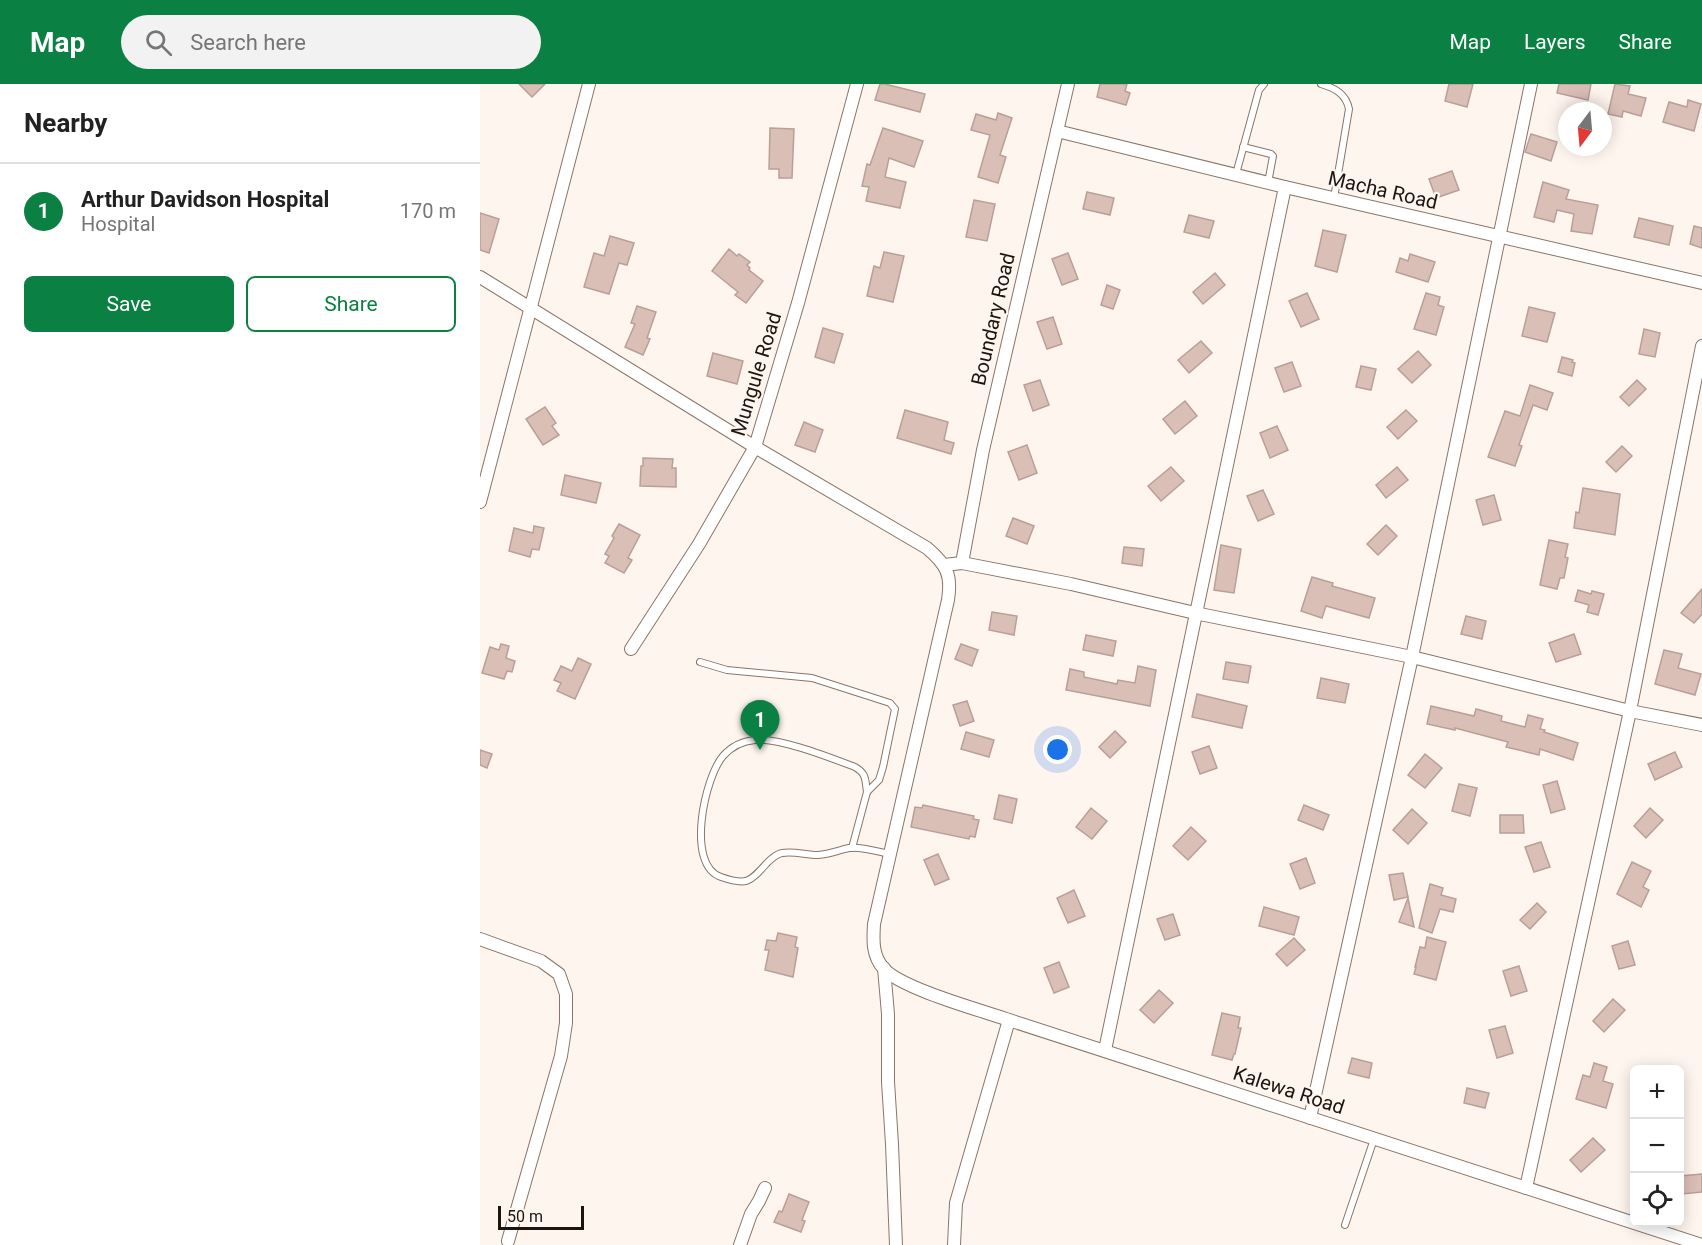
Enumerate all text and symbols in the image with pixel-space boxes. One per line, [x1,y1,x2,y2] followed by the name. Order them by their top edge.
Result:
[121,15,541,69] search box
[30,26,85,59] text: Map
[142,26,175,59] icon: search
[190,30,306,55] text: Search here
[1449,30,1491,54] text: Map
[1524,30,1585,54] text: Layers
[1618,30,1672,54] text: Share
[1558,102,1612,156] north arrow
[24,108,107,138] text: Nearby
[1326,166,1440,214] street label: Macha Road
[81,187,329,212] text: Arthur Davidson Hospital
[38,199,49,223] text: 1
[400,199,456,223] text: 170 m
[81,212,155,236] text: Hospital
[966,250,1020,388] street label: Boundary Road
[24,276,234,332] button: Save
[246,276,456,332] button: Share
[726,309,786,439] street label: Mungule Road
[740,700,780,750] pin: 1
[1043,735,1072,764] your location
[1230,1061,1348,1119] street label: Kalewa Road
[1630,1065,1684,1227] map controls
[1630,1065,1684,1119] button: +
[1630,1119,1684,1173] button: −
[1630,1173,1684,1227] button: locate
[498,1203,584,1230] scale bar
[507,1207,543,1226] text: 50 m

